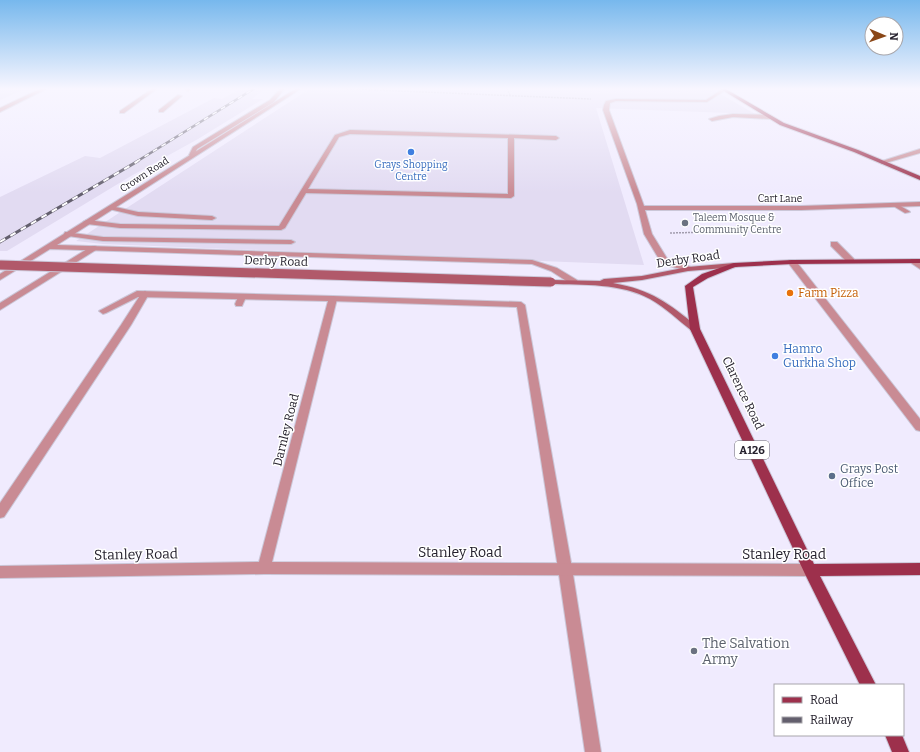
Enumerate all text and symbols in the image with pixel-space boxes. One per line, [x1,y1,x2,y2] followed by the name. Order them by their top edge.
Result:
[864,16,904,56] north arrow
[887,32,900,41] text: N
[406,147,416,157] marker: Grays Shopping Centre
[118,155,171,195] street label: Crown Road
[374,159,448,183] place label: Grays Shopping Centre
[758,193,802,205] street label: Cart Lane
[693,212,782,236] place label: Taleem Mosque & Community Centre
[680,218,690,228] marker: Taleem Mosque & Community Centre
[655,248,721,270] street label: Derby Road
[244,253,308,269] street label: Derby Road
[798,286,859,300] place label: Farm Pizza
[785,288,795,298] marker: Farm Pizza
[783,342,856,370] place label: Hamro Gurkha Shop
[770,351,780,361] marker: Hamro Gurkha Shop
[719,354,767,432] street label: Clarence Road
[270,392,302,468] street label: Darnley Road
[735,441,769,459] road number: A126
[840,462,899,490] place label: Grays Post Office
[827,471,837,481] marker: Grays Post Office
[418,544,502,561] street label: Stanley Road
[94,545,178,564] street label: Stanley Road
[742,546,826,563] street label: Stanley Road
[702,635,790,668] place label: The Salvation Army
[689,646,699,656] marker: The Salvation Army
[774,684,904,736] legend
[810,693,838,707] text: Road
[810,713,854,727] text: Railway

